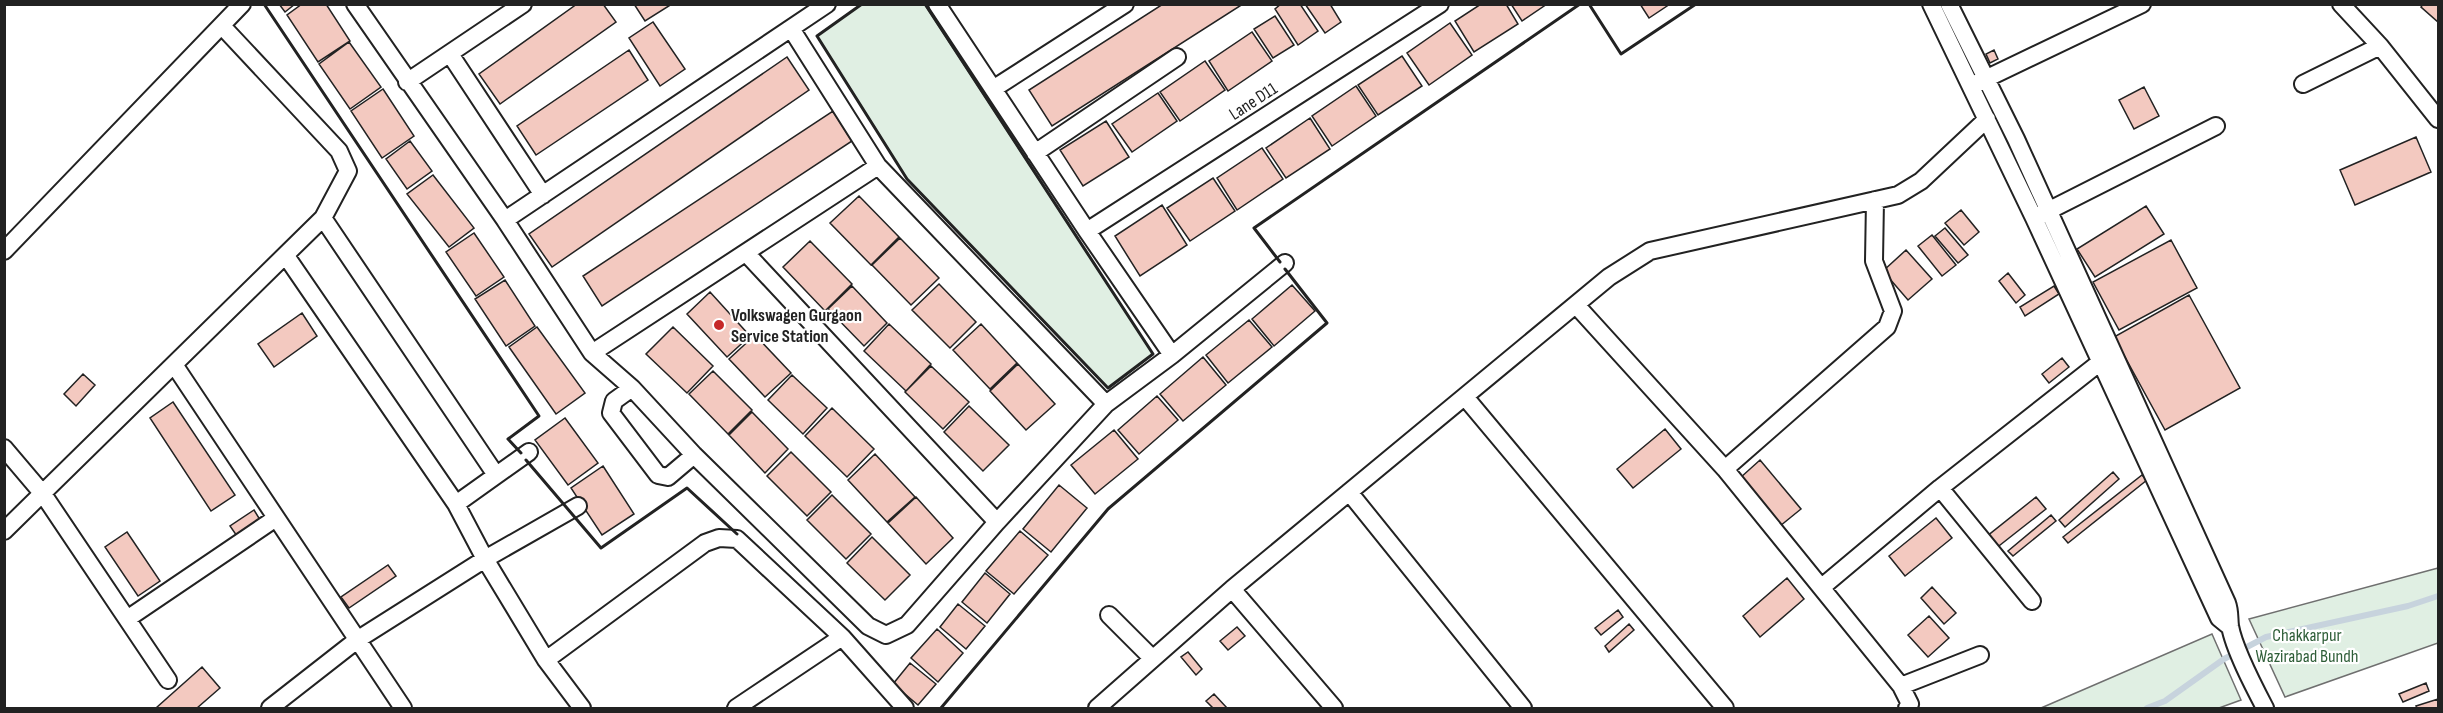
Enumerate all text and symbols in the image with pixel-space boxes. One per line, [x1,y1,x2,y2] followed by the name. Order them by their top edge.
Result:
[1225,78,1282,125] street label: Lane D11
[731,305,862,347] place label: Volkswagen Gurgaon Service Station
[712,318,726,332] marker: Volkswagen Gurgaon Service Station
[2256,625,2358,667] park label: Chakkarpur Wazirabad Bundh

